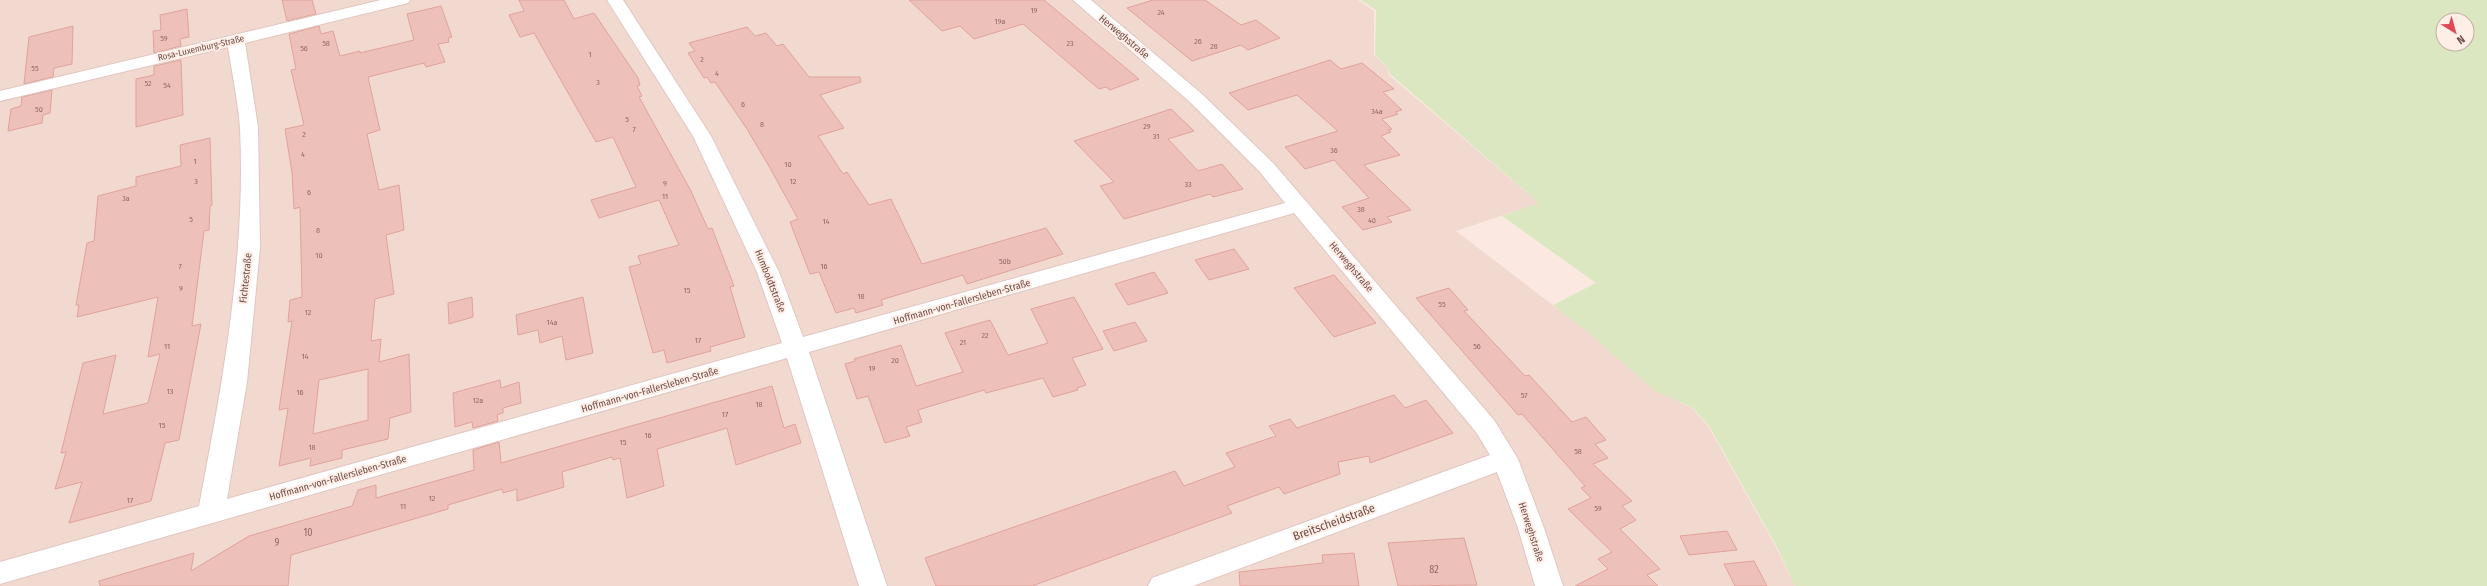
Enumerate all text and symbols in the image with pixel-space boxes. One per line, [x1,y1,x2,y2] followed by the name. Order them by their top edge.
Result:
[1030,6,1038,15] house number: 19
[1157,8,1165,17] house number: 24
[2435,12,2475,52] north arrow
[1096,13,1152,62] street label: Herweghstraße
[995,17,1005,26] house number: 19a
[2454,32,2467,47] text: N
[157,33,246,63] street label: Rosa-Luxemburg-Straße
[160,34,168,43] house number: 59
[1194,37,1202,46] house number: 26
[322,39,330,48] house number: 58
[1066,39,1074,48] house number: 23
[1210,42,1218,51] house number: 28
[300,44,308,53] house number: 56
[588,50,592,59] house number: 1
[700,55,704,64] house number: 2
[31,64,39,73] house number: 55
[715,69,719,78] house number: 4
[596,78,600,87] house number: 3
[144,79,152,88] house number: 52
[163,81,171,90] house number: 54
[741,100,745,109] house number: 6
[35,105,43,114] house number: 50
[1371,107,1383,116] house number: 34a
[625,115,629,124] house number: 5
[760,120,764,129] house number: 8
[1143,122,1151,131] house number: 29
[632,125,636,134] house number: 7
[302,130,306,139] house number: 2
[1153,132,1159,141] house number: 31
[1330,146,1338,155] house number: 36
[301,150,305,159] house number: 4
[193,157,197,166] house number: 1
[784,160,792,169] house number: 10
[194,177,198,186] house number: 3
[790,177,797,186] house number: 12
[663,179,667,188] house number: 9
[1184,180,1192,189] house number: 33
[307,188,311,197] house number: 6
[662,192,668,201] house number: 11
[122,194,130,203] house number: 3a
[1357,205,1365,214] house number: 38
[189,215,193,224] house number: 5
[1368,216,1376,225] house number: 40
[823,217,830,226] house number: 14
[316,226,320,235] house number: 8
[1327,239,1376,295] street label: Herweghstraße
[752,248,788,314] street label: Humboldtstraße
[315,251,323,260] house number: 10
[237,252,255,304] street label: Fichtestraße
[999,257,1011,266] house number: 50b
[178,262,182,271] house number: 7
[820,262,828,271] house number: 16
[892,277,1032,327] street label: Hoffmann-von-Fallersleben-Straße
[179,284,183,293] house number: 9
[684,286,691,295] house number: 15
[857,292,865,301] house number: 18
[1438,300,1446,309] house number: 55
[305,308,312,317] house number: 12
[547,318,558,327] house number: 14a
[981,331,989,340] house number: 22
[695,336,702,345] house number: 17
[960,338,966,347] house number: 21
[164,342,170,351] house number: 11
[1473,342,1481,351] house number: 56
[302,352,309,361] house number: 14
[891,356,899,365] house number: 20
[868,364,876,373] house number: 19
[580,365,720,415] street label: Hoffmann-von-Fallersleben-Straße
[167,387,174,396] house number: 13
[296,388,304,397] house number: 16
[1521,391,1528,400] house number: 57
[473,396,483,405] house number: 12a
[755,400,763,409] house number: 18
[722,410,729,419] house number: 17
[159,421,166,430] house number: 15
[644,431,652,440] house number: 16
[620,438,627,447] house number: 15
[308,443,316,452] house number: 18
[1574,447,1582,456] house number: 58
[268,453,408,503] street label: Hoffmann-von-Fallersleben-Straße
[429,494,436,503] house number: 12
[127,496,134,505] house number: 17
[1291,501,1377,543] street label: Breitscheidstraße
[1516,501,1546,563] street label: Herweghstraße
[400,502,406,511] house number: 11
[1594,504,1602,513] house number: 59
[303,527,313,539] house number: 10
[275,537,280,549] house number: 9
[1429,564,1439,576] house number: 82

